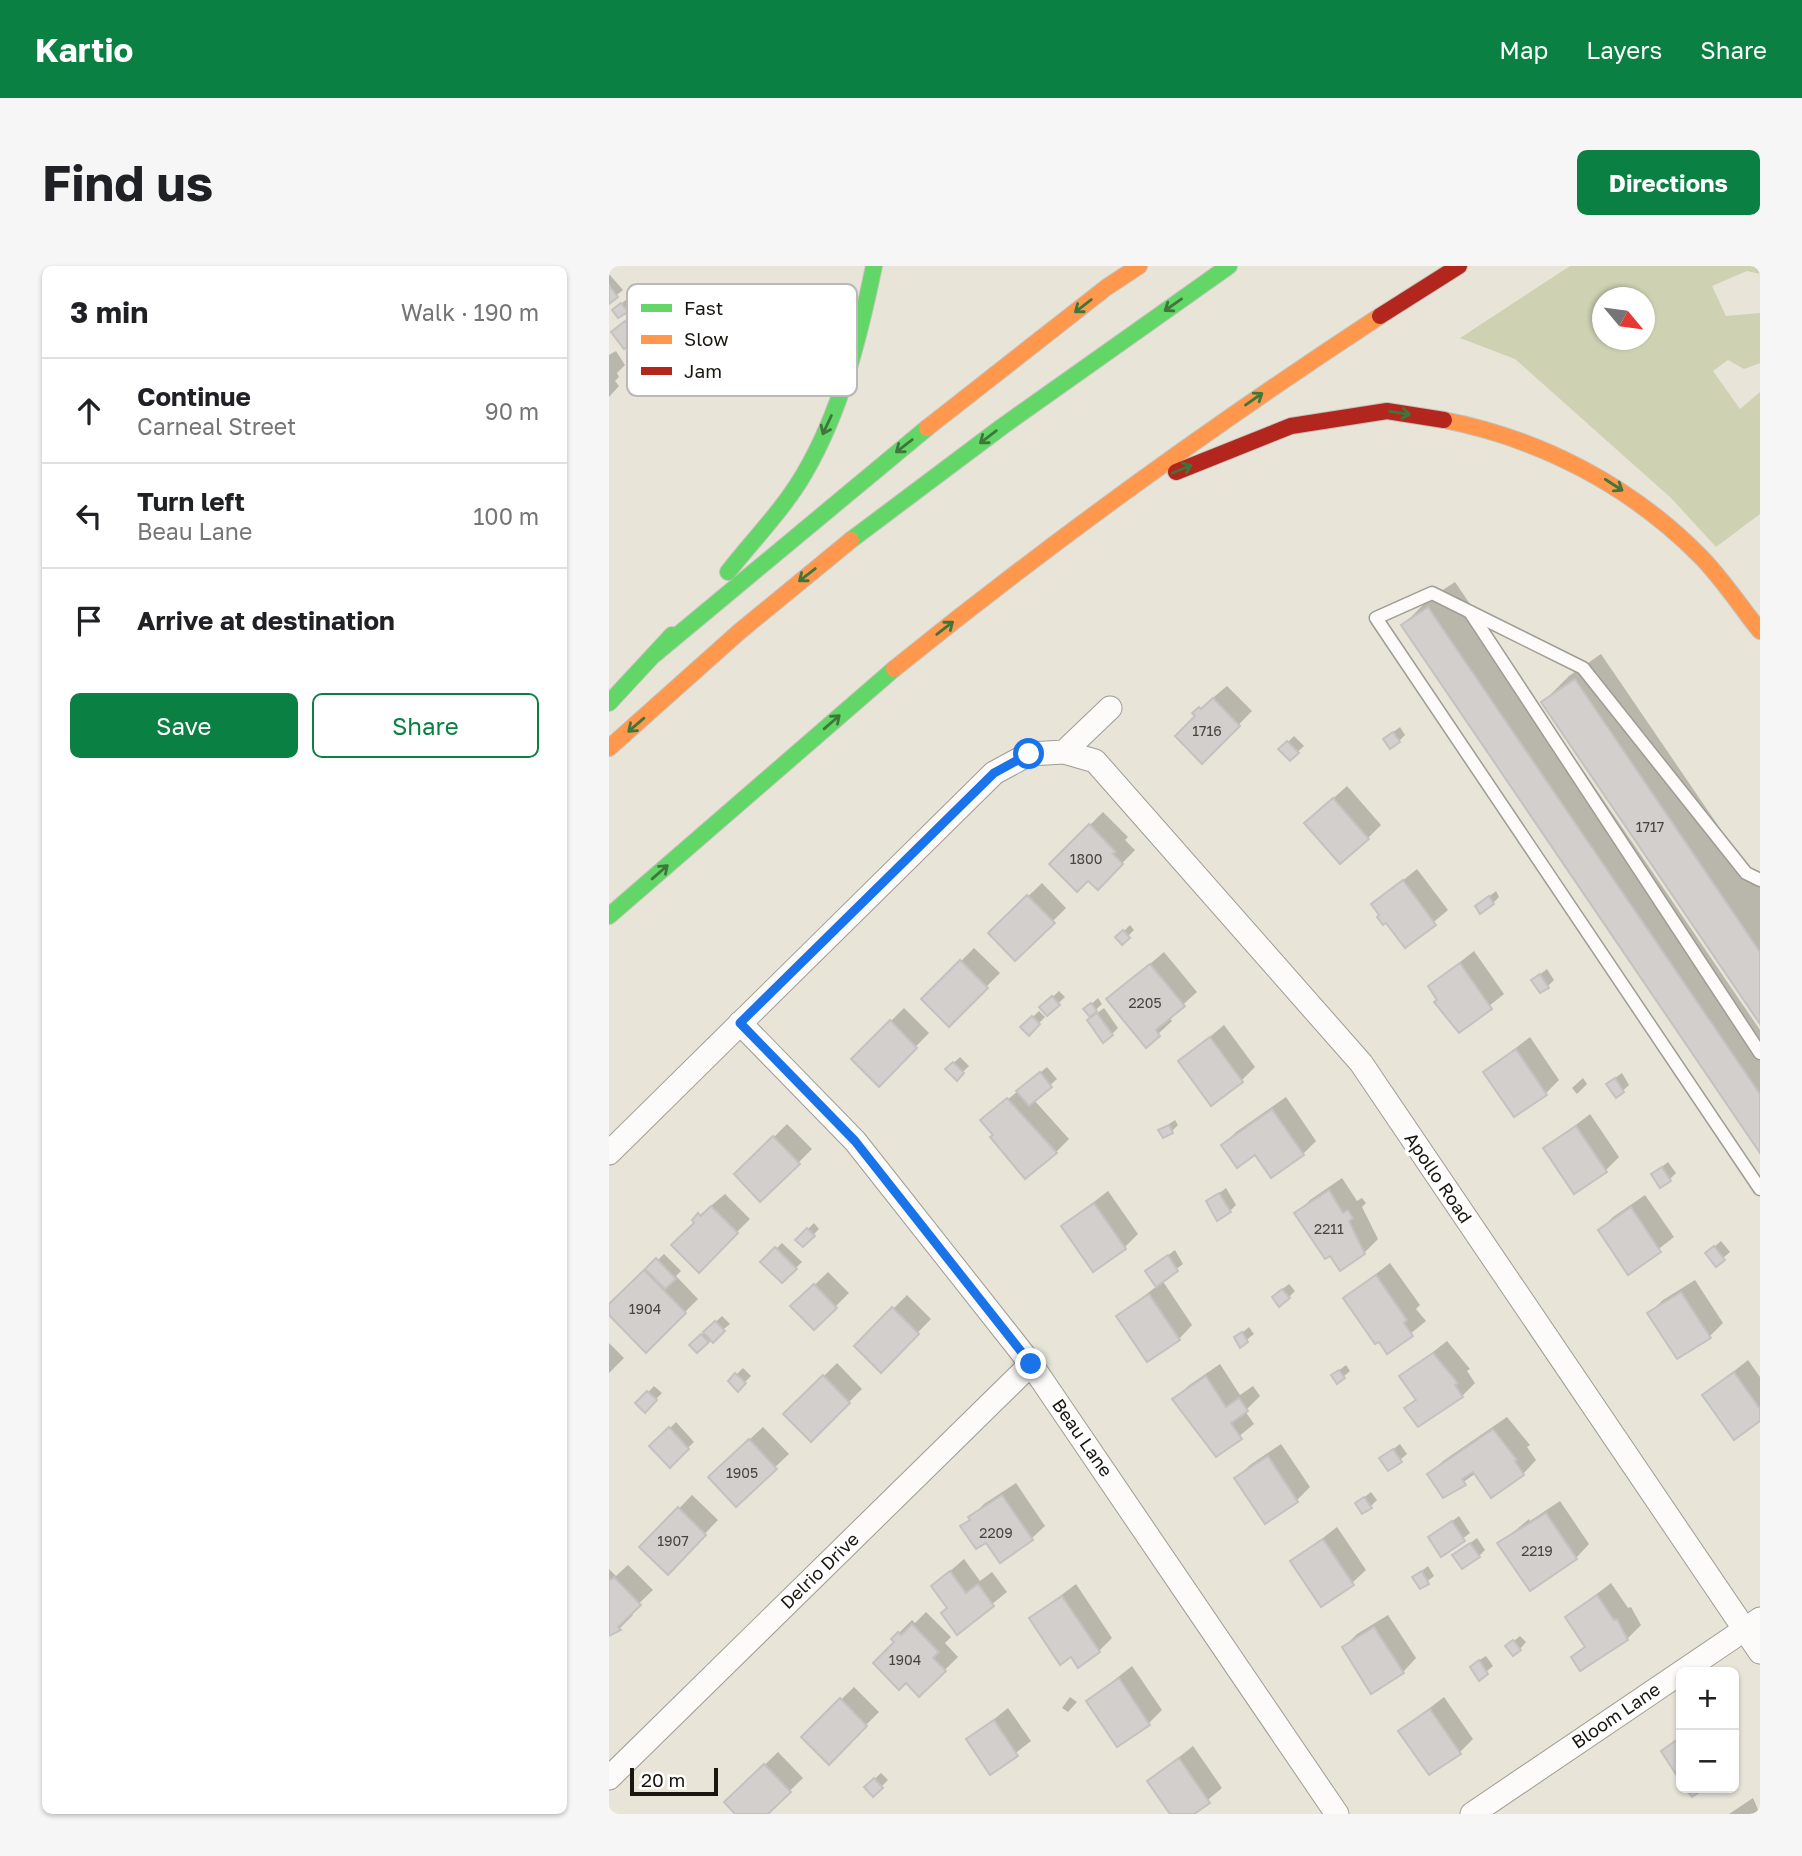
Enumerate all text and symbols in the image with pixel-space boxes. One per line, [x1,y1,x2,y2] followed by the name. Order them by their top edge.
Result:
[35,30,133,69] text: Kartio
[1499,35,1548,64] text: Map
[1586,35,1662,64] text: Layers
[1700,35,1767,64] text: Share
[1577,150,1760,215] button: Directions
[42,153,213,212] text: Find us
[627,284,857,396] legend
[1592,287,1655,350] north arrow
[70,294,148,330] text: 3 min
[684,296,723,319] text: Fast
[401,298,539,326] text: Walk · 190 m
[1075,298,1093,313] one-way arrow
[1164,298,1183,312] one-way arrow
[684,327,729,350] text: Slow
[684,359,722,382] text: Jam
[137,381,251,412] text: Continue
[1244,391,1263,406] one-way arrow
[70,392,108,430] icon: ahead
[485,397,539,425] text: 90 m
[1388,407,1411,420] one-way arrow
[137,412,296,440] text: Carneal Street
[819,414,832,435] one-way arrow
[979,430,998,444] one-way arrow
[896,438,914,454] one-way arrow
[1170,462,1192,475] one-way arrow
[1603,479,1623,493] one-way arrow
[137,486,245,517] text: Turn left
[70,497,108,535] icon: left
[473,502,539,530] text: 100 m
[137,517,252,545] text: Beau Lane
[799,568,817,583] one-way arrow
[70,602,108,640] icon: arrive
[137,605,395,636] text: Arrive at destination
[936,620,954,635] one-way arrow
[70,693,298,758] button: Save
[312,693,539,758] button: Share
[823,714,841,730] one-way arrow
[627,717,645,733] one-way arrow
[1192,722,1222,739] house number: 1716
[1013,738,1044,769] route start
[1636,818,1664,835] house number: 1717
[1070,850,1102,867] house number: 1800
[651,864,669,880] one-way arrow
[1128,994,1162,1011] house number: 2205
[1400,1128,1477,1227] street label: Apollo Road
[1314,1220,1344,1237] house number: 2211
[629,1300,661,1317] house number: 1904
[1015,1348,1046,1379] route end
[1048,1394,1118,1481] street label: Beau Lane
[726,1464,758,1481] house number: 1905
[979,1524,1013,1541] house number: 2209
[775,1527,863,1613] street label: Delrio Drive
[657,1532,689,1549] house number: 1907
[1521,1542,1553,1559] house number: 2219
[889,1651,921,1668] house number: 1904
[1676,1667,1739,1793] map controls
[1676,1667,1739,1730] button: +
[1567,1678,1664,1753] street label: Bloom Lane
[1676,1730,1739,1793] button: −
[630,1765,717,1797] scale bar
[641,1768,685,1791] text: 20 m

